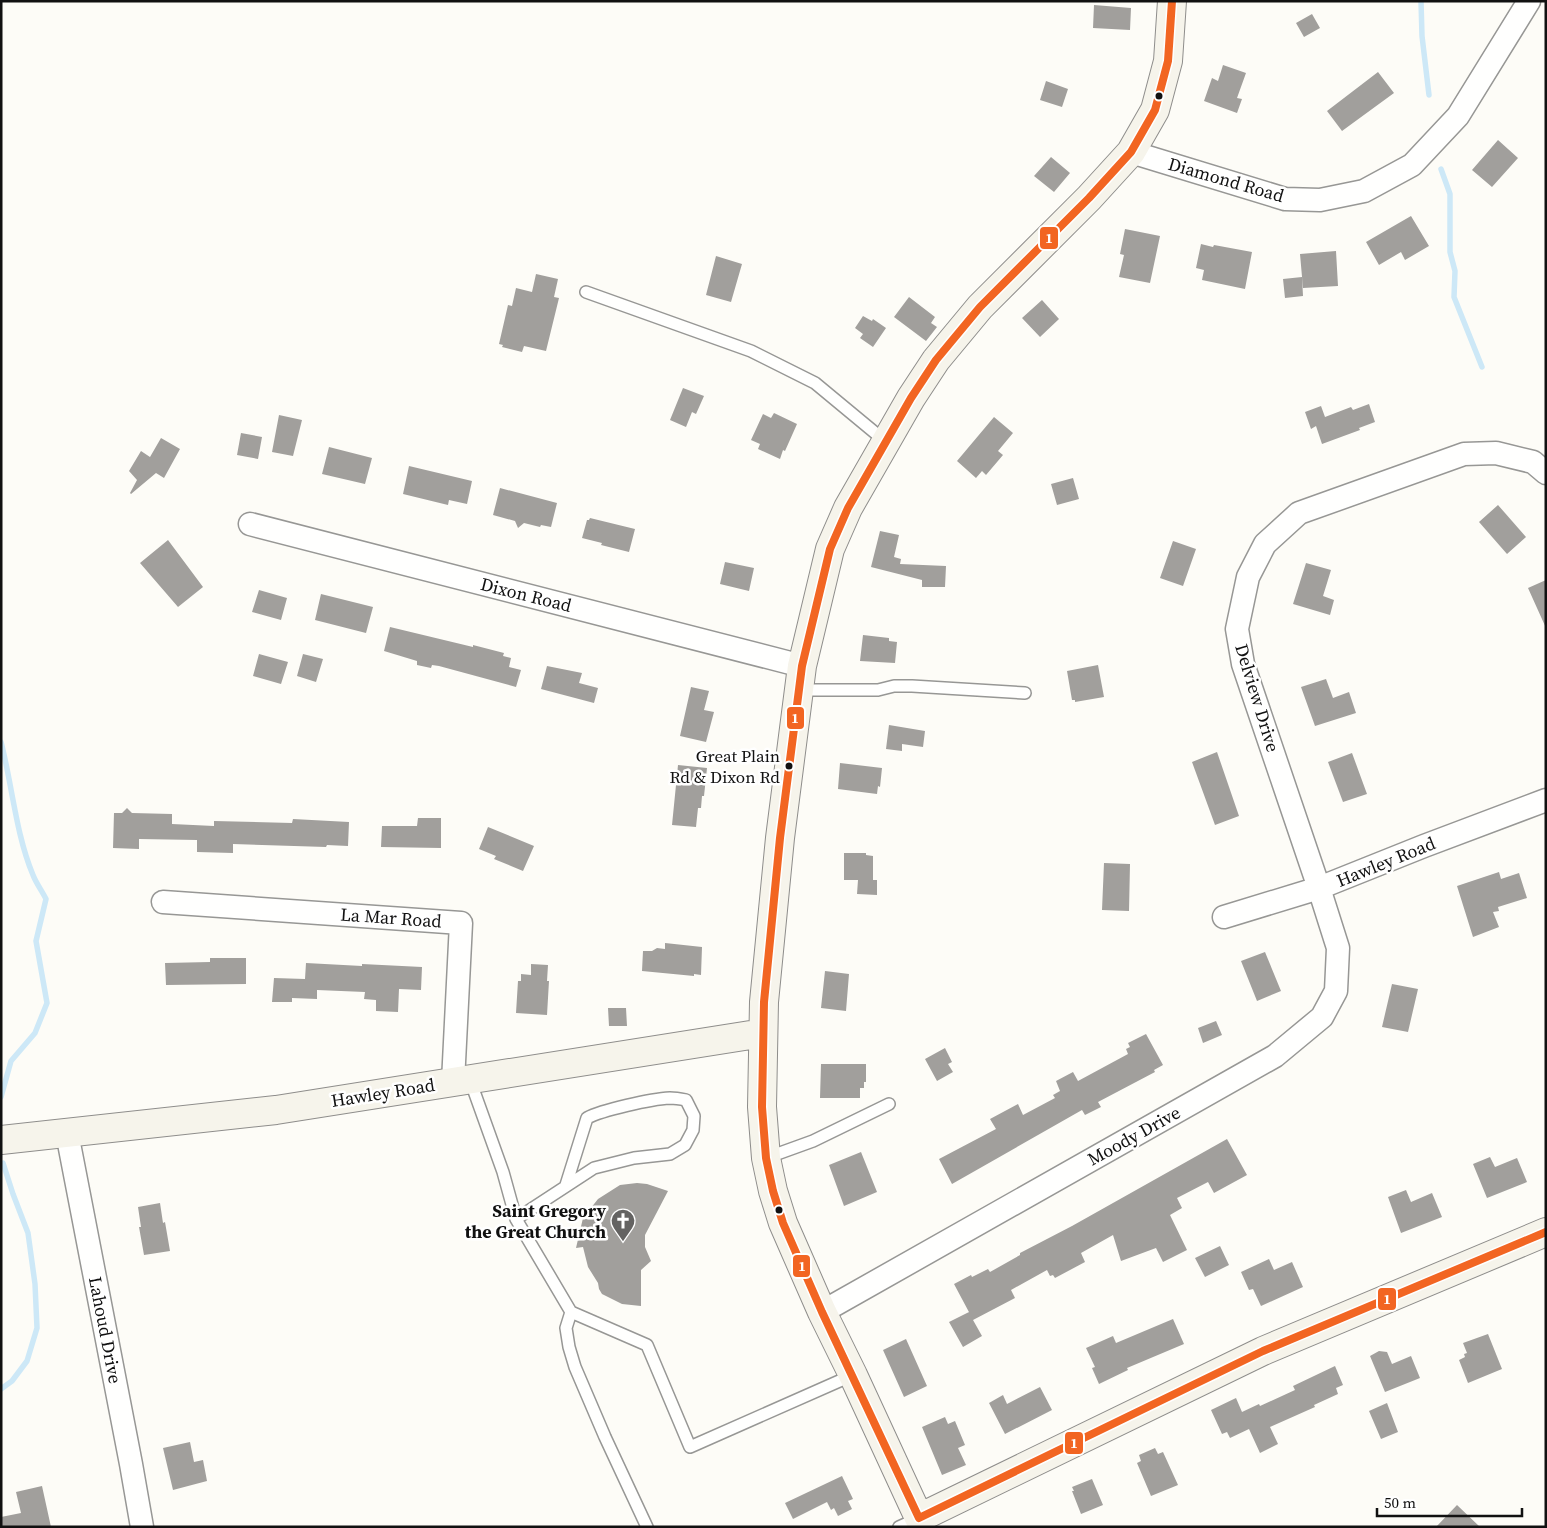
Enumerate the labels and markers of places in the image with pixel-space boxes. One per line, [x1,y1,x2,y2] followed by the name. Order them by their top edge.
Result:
[1154,91,1164,101] unlabelled marker
[669,744,780,789] place label: Great Plain Rd & Dixon Rd
[784,761,794,771] marker: Great Plain Rd & Dixon Rd
[465,1198,606,1244] place label: Saint Gregory the Great Church
[774,1205,784,1215] unlabelled marker
[610,1208,636,1242] church icon: Saint Gregory the Great Church

